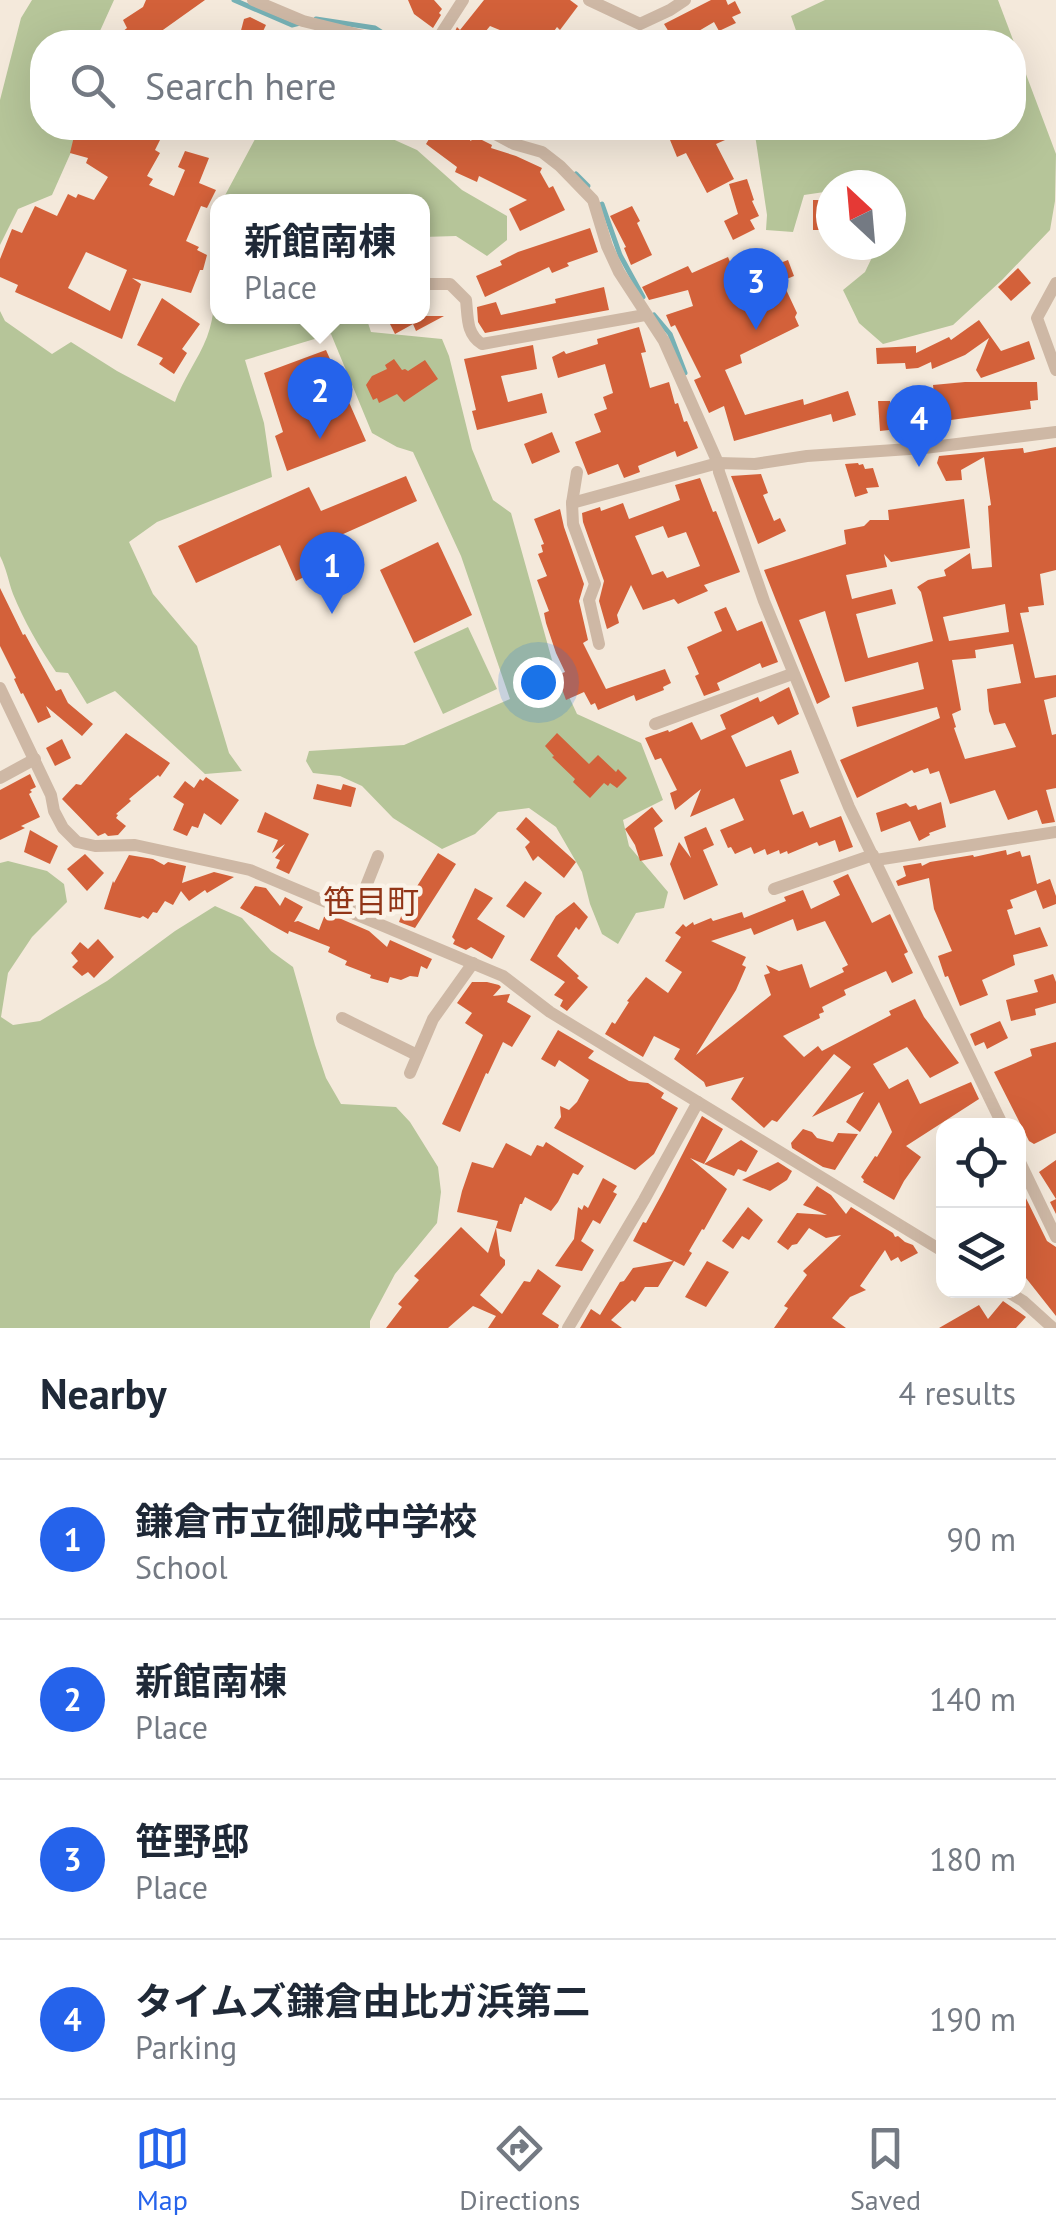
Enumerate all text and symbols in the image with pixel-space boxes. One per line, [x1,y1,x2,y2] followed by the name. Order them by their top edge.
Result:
[30,30,1026,140] search box
[65,58,120,113] icon: search
[145,61,337,110] text: Search here
[816,170,906,260] north arrow
[210,194,430,324] popup
[244,216,396,265] text: 新館南棟
[724,248,788,330] pin: 3
[244,266,317,308] text: Place
[288,356,352,439] pin: 2
[886,384,952,467] pin: 4
[300,532,364,614] pin: 1
[513,657,564,708] your location
[323,880,419,922] district label: 笹目町
[936,1118,1026,1298] map controls
[936,1118,1026,1208] button: locate
[936,1208,1026,1298] button: layers
[40,1366,167,1421] text: Nearby
[898,1372,1016,1414] text: 4 results
[135,1496,477,1545] text: 鎌倉市立御成中学校
[63,1518,82,1560] text: 1
[947,1518,1016,1560] text: 90 m
[135,1546,228,1588] text: School
[135,1656,287,1705] text: 新館南棟
[63,1678,82,1720] text: 2
[929,1678,1016,1720] text: 140 m
[135,1706,208,1748] text: Place
[135,1816,249,1865] text: 笹野邸
[63,1838,82,1880] text: 3
[929,1838,1016,1880] text: 180 m
[135,1866,208,1908] text: Place
[135,1976,590,2025] text: タイムズ鎌倉由比ガ浜第二
[63,1998,82,2040] text: 4
[929,1998,1016,2040] text: 190 m
[135,2026,237,2068] text: Parking
[135,2121,190,2218] tab: Map
[459,2121,580,2218] tab: Directions
[850,2121,921,2218] tab: Saved

